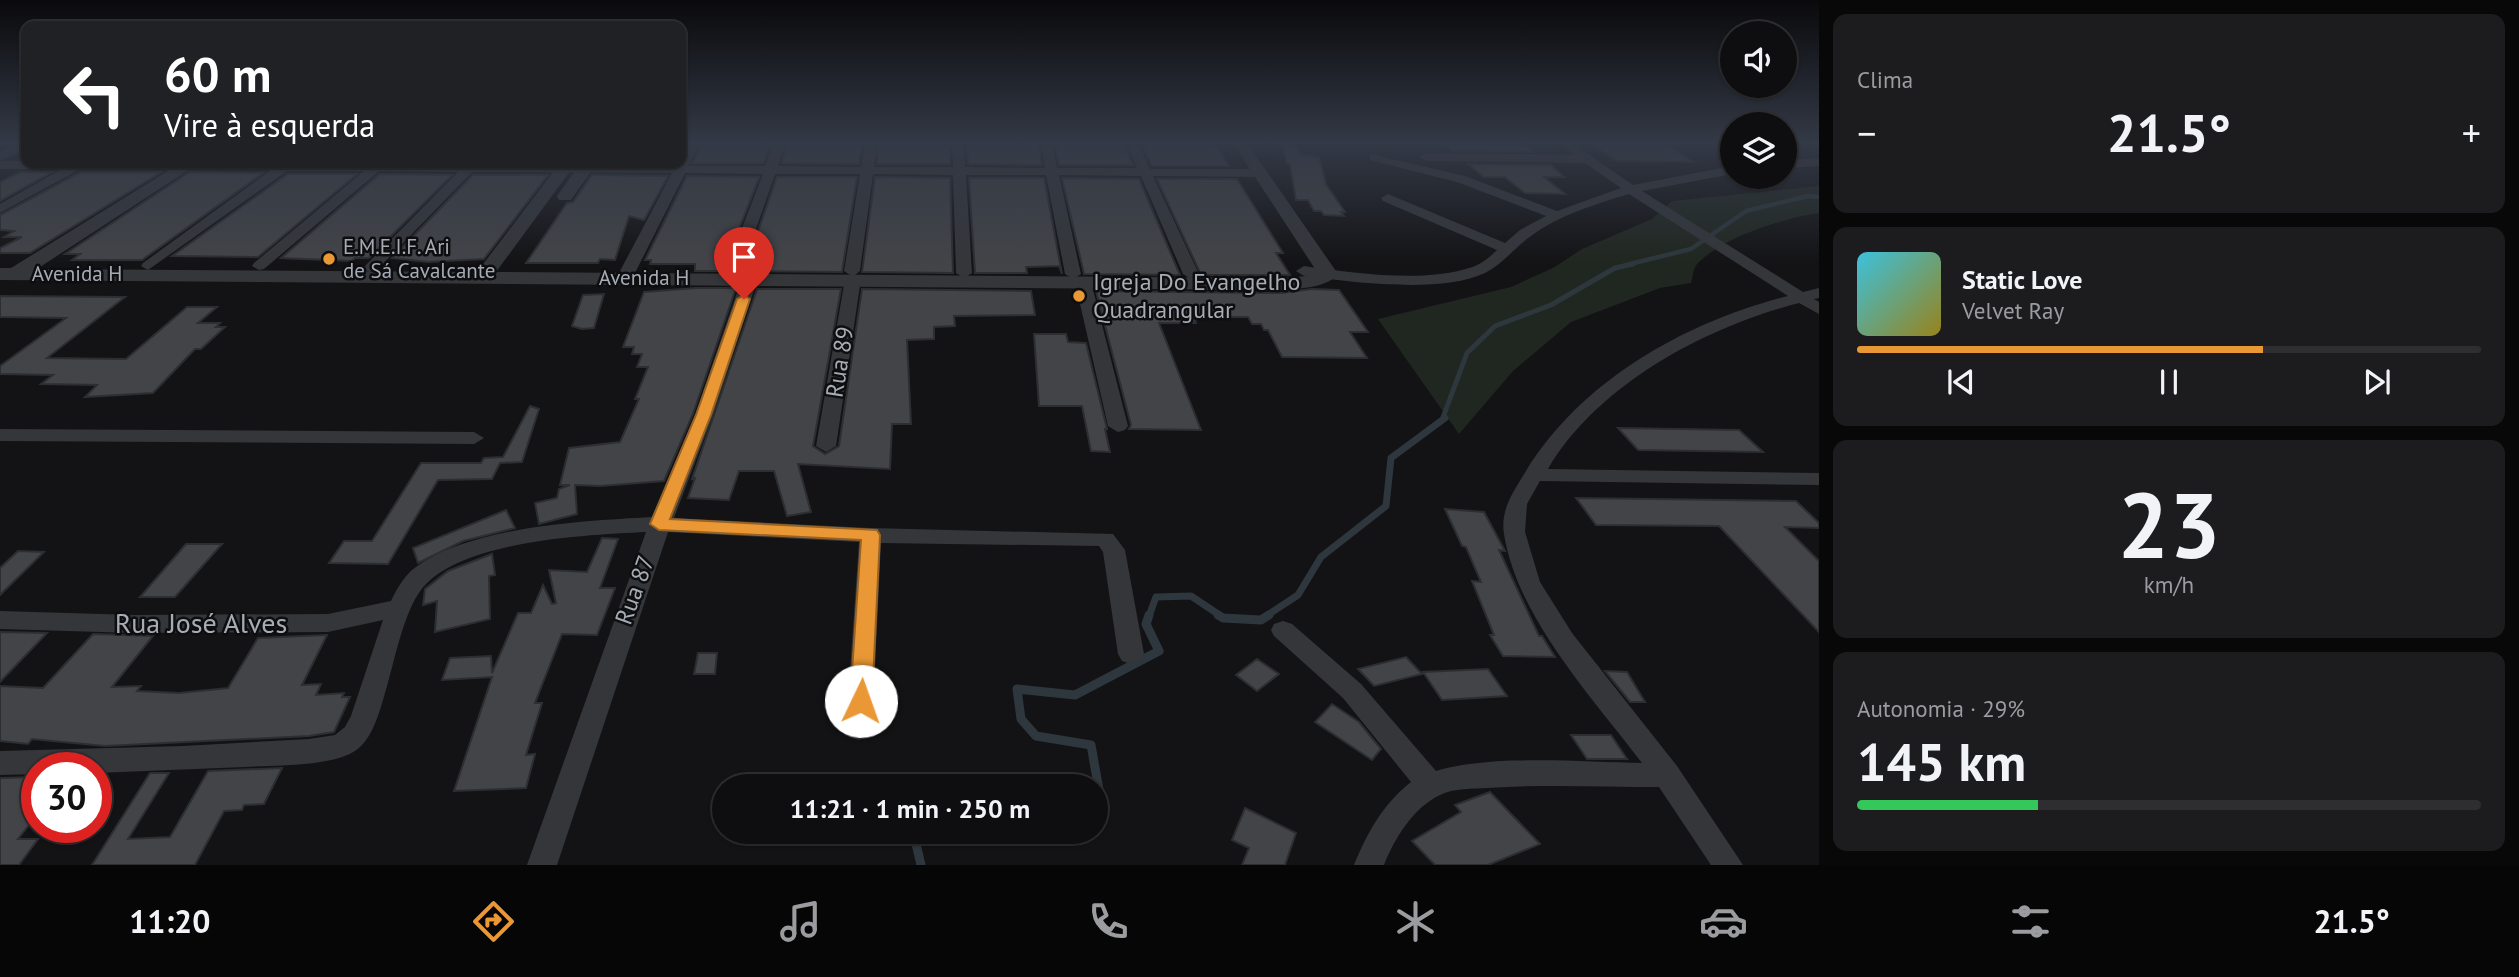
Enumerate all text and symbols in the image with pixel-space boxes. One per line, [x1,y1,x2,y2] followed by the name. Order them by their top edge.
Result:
[1720,21,1797,189] map controls
[1720,21,1797,98] button: sound
[164,42,271,106] text: 60 m
[49,49,140,140] icon: left
[1857,65,1913,94] text: Clima
[2107,99,2231,166] text: 21.5°
[164,104,375,146] text: Vire à esquerda
[1857,108,1876,157] text: −
[2462,108,2481,157] text: +
[1720,112,1797,189] button: layers
[714,227,774,299] pin
[343,233,495,284] place label: E.M.E.I.F. Ari de Sá Cavalcante
[725,238,763,276] icon: arrive
[321,251,337,267] marker: E.M.E.I.F. Ari de Sá Cavalcante
[32,260,122,287] street label: Avenida H
[1962,263,2083,296] text: Static Love
[599,264,689,291] street label: Avenida H
[1093,266,1300,325] place label: Igreja Do Evangelho Quadrangular
[1071,288,1087,304] marker: Igreja Do Evangelho Quadrangular
[1962,296,2064,325] text: Velvet Ray
[819,324,860,400] street label: Rua 89
[1942,363,1980,401] icon: previous
[2150,363,2188,401] icon: pause
[2358,363,2396,401] icon: next
[2117,465,2221,583] text: 23
[608,551,661,629] street label: Rua 87
[2144,570,2194,599] text: km/h
[115,604,287,641] street label: Rua José Alves
[824,664,898,738] position arrow
[1857,694,2025,723] text: Autonomia · 29%
[1857,728,2026,795] text: 145 km
[21,752,112,843] speed limit sign: 30
[790,792,1030,825] text: 11:21 · 1 min · 250 m
[469,897,518,946] icon: directions
[776,897,825,946] icon: music
[1084,897,1133,946] icon: phone
[1391,897,1440,946] icon: climate
[1699,897,1748,946] icon: car
[2006,897,2055,946] icon: filters
[129,900,210,942] text: 11:20
[2313,900,2390,942] text: 21.5°

